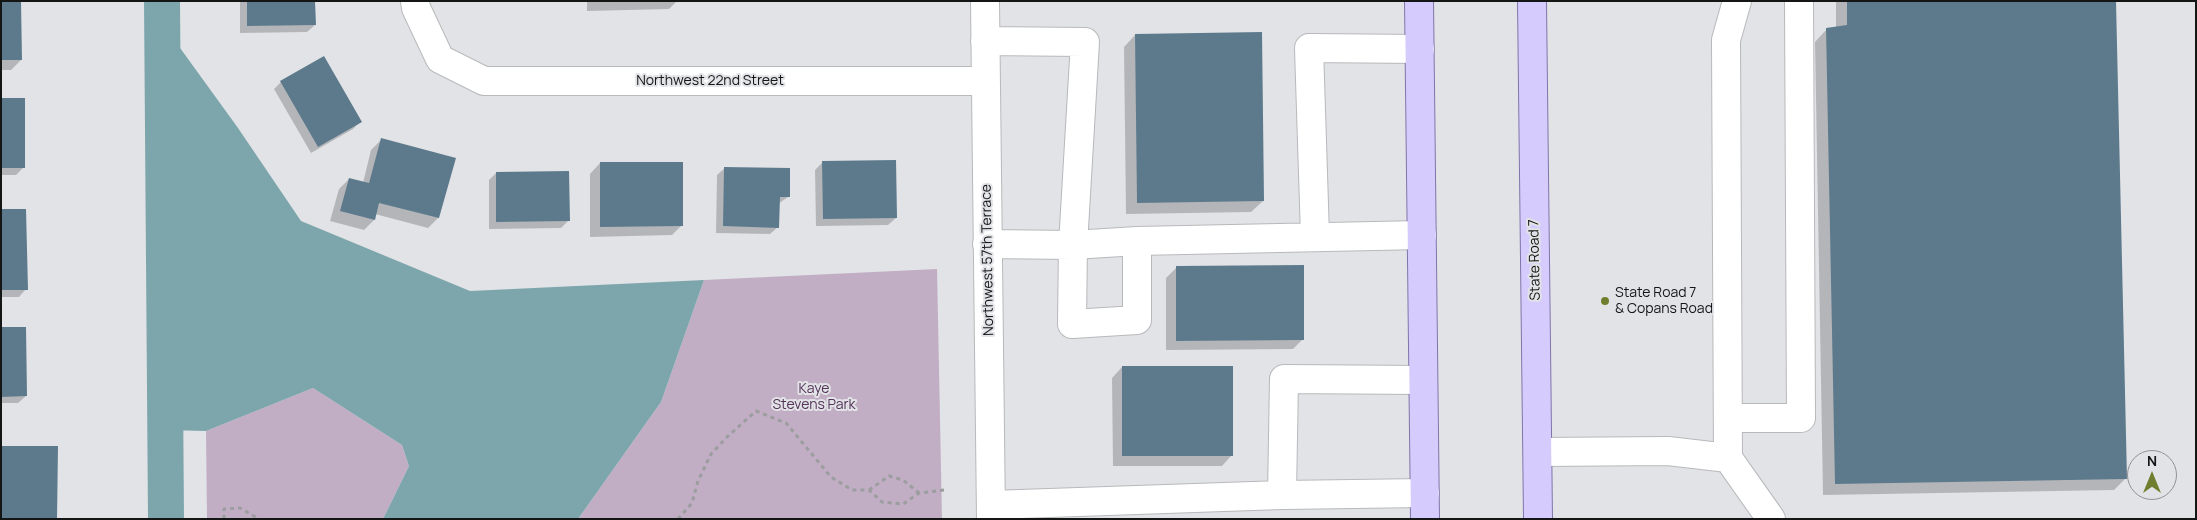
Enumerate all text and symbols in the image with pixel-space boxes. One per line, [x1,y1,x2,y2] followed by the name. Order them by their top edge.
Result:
[636,73,784,89] street label: Northwest 22nd Street
[978,184,998,336] street label: Northwest 57th Terrace
[1526,219,1544,301] street label: State Road 7
[1615,285,1713,318] place label: State Road 7 & Copans Road
[1599,295,1611,307] marker: State Road 7 & Copans Road
[772,381,856,414] park label: Kaye Stevens Park
[2127,450,2177,500] north arrow
[2147,451,2157,470] text: N

